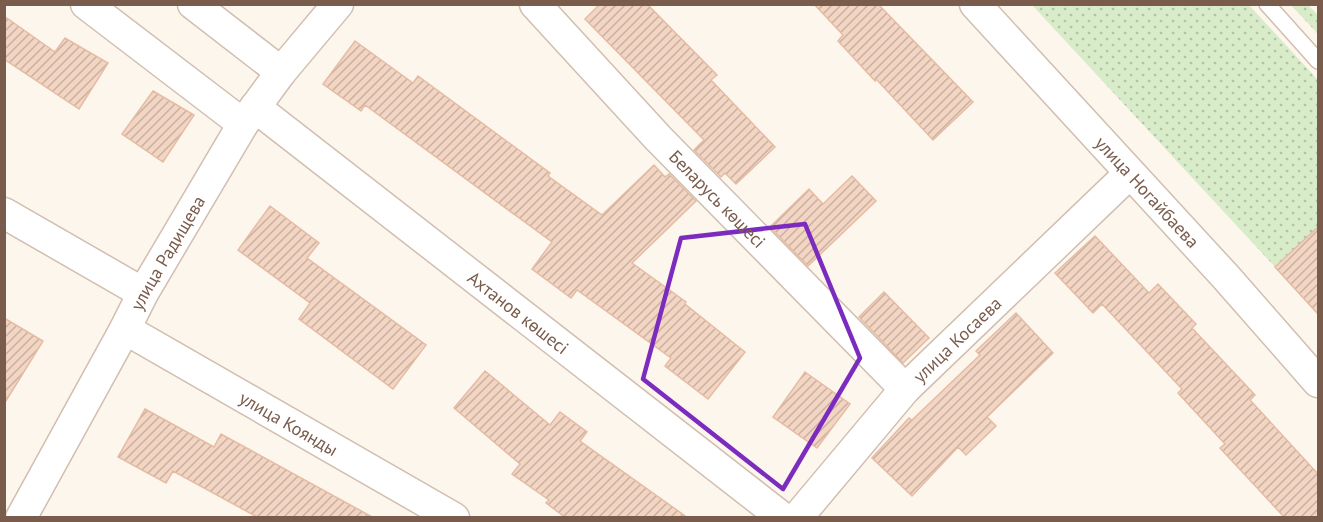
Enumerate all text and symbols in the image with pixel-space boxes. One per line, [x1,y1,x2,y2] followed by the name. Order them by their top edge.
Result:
[1091,131,1205,252] street label: улица Ногайбаева
[664,145,771,252] street label: Беларусь көшесі
[125,191,210,314] street label: улица Радищева
[463,266,574,359] street label: Ахтанов көшесі
[908,291,1006,387] street label: улица Косаева
[235,386,342,461] street label: улица Коянды

